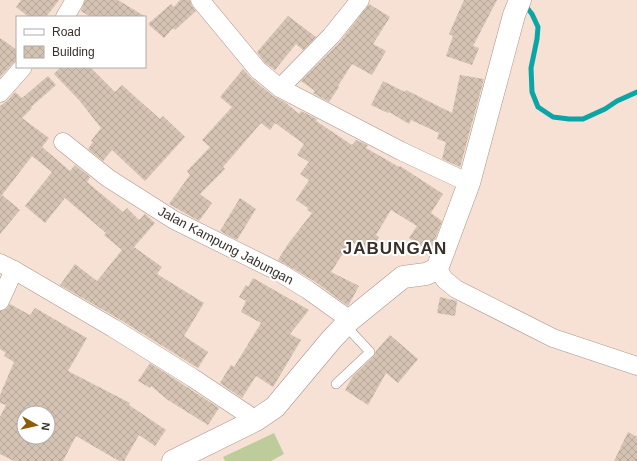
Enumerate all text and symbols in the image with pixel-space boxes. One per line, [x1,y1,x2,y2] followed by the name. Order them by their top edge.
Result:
[16,16,146,68] legend
[52,25,81,39] text: Road
[52,45,95,59] text: Building
[156,203,296,288] street label: Jalan Kampung Jabungan
[343,239,447,258] district label: JABUNGAN
[16,405,56,445] north arrow
[39,422,52,431] text: N

